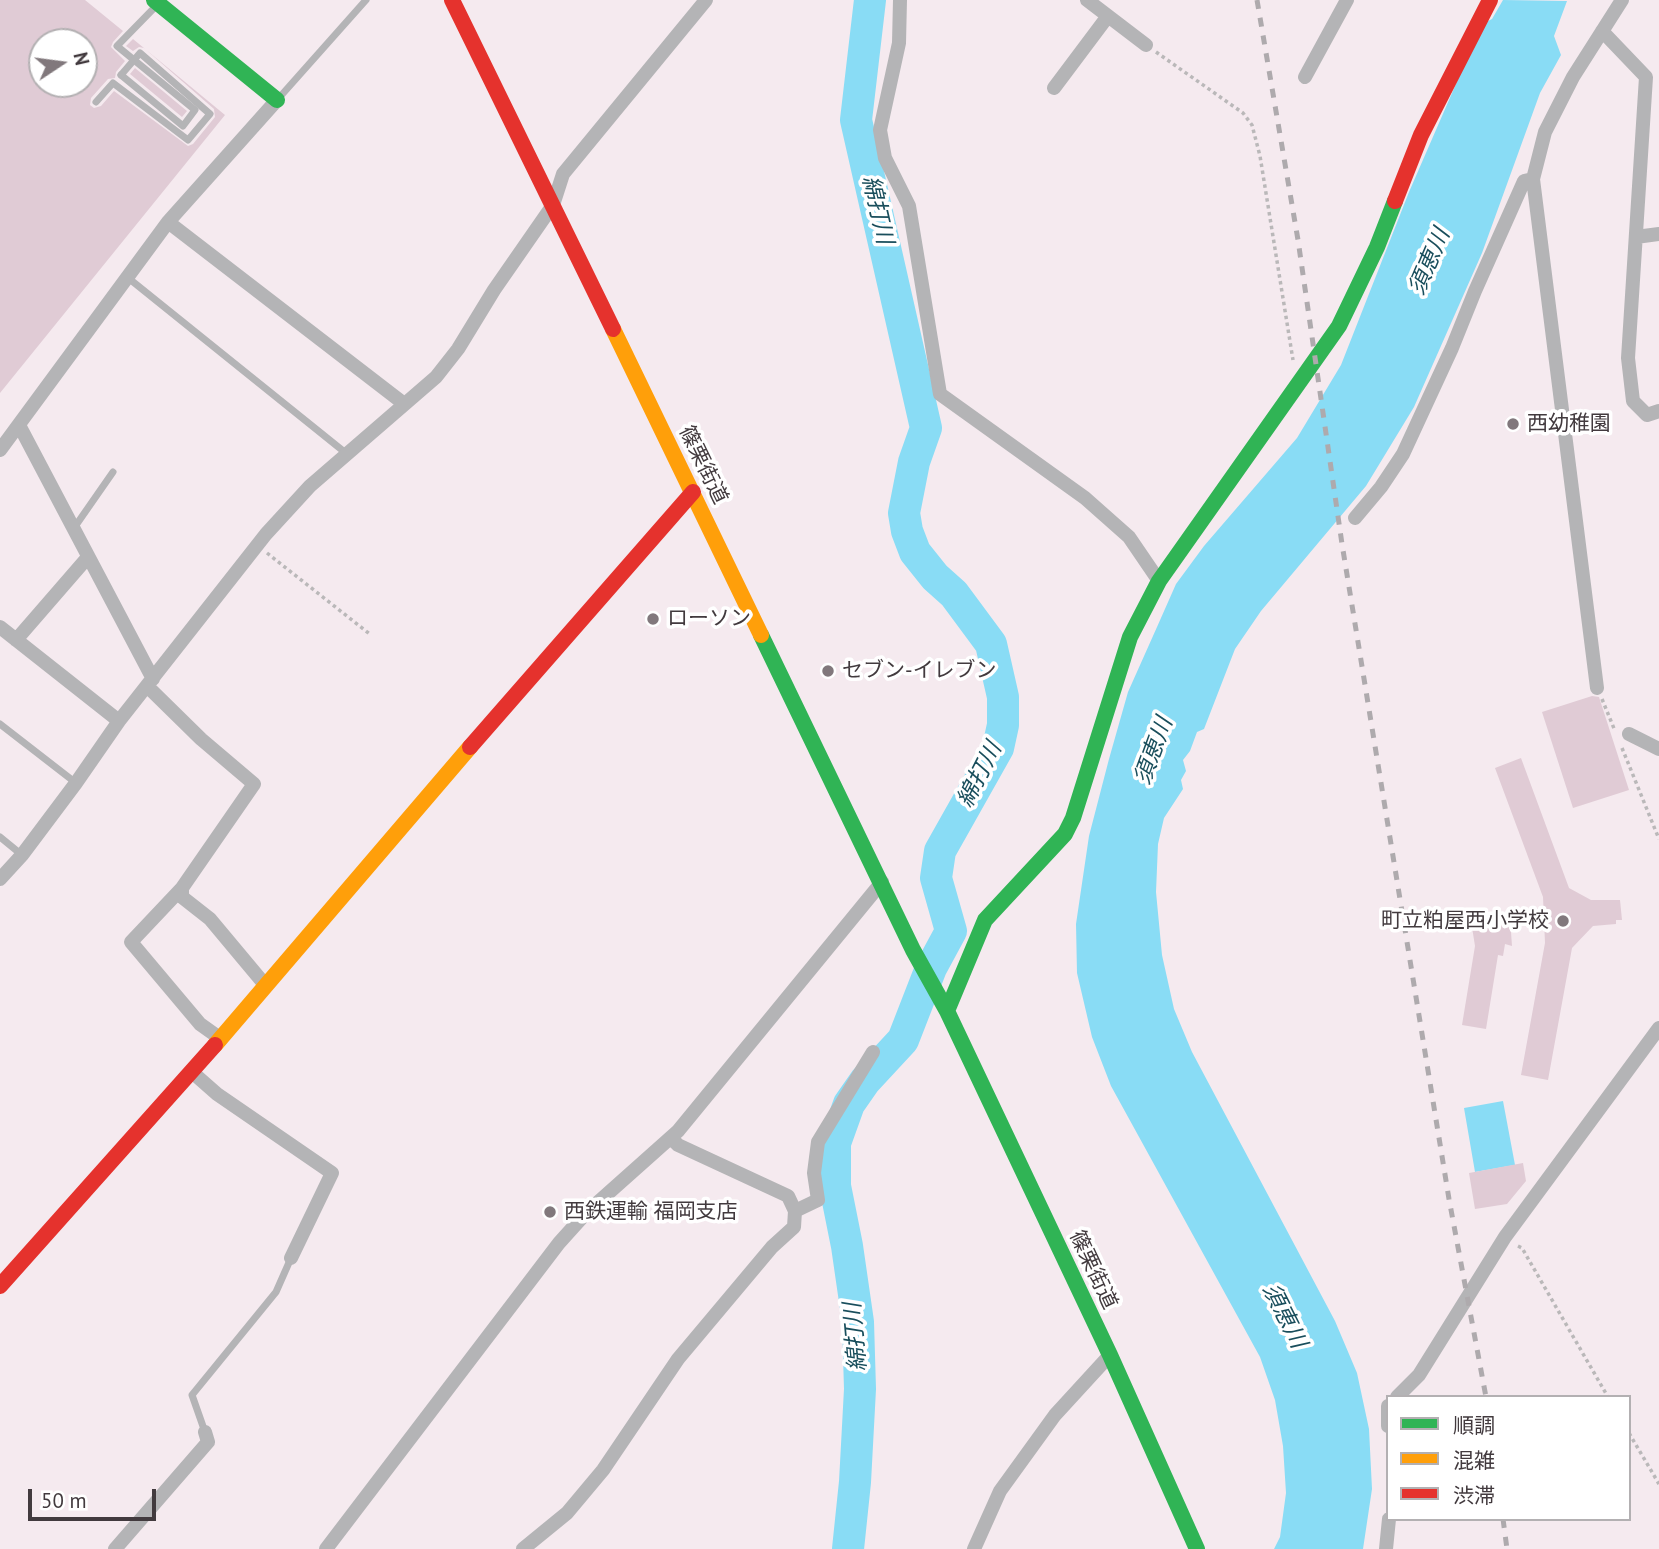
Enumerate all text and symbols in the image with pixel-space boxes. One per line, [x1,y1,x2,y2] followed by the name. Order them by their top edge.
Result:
[28,28,98,98] north arrow
[68,50,95,67] text: N
[856,173,898,247] water label: 綿打川
[1404,225,1456,299] water label: 須恵川
[1527,411,1611,437] place label: 西幼稚園
[1505,416,1521,432] marker: 西幼稚園
[673,422,733,508] street label: 篠栗街道
[667,606,751,632] place label: ローソン
[645,611,661,627] marker: ローソン
[842,658,997,684] place label: セブン-イレブン
[820,663,836,679] marker: セブン-イレブン
[1129,714,1179,788] water label: 須恵川
[952,738,1008,812] water label: 綿打川
[1381,908,1549,934] place label: 町立粕屋西小学校
[1555,913,1571,929] marker: 町立粕屋西小学校
[564,1199,738,1225] place label: 西鉄運輸 福岡支店
[542,1204,558,1220] marker: 西鉄運輸 福岡支店
[1064,1227,1122,1313] street label: 篠栗街道
[1256,1279,1312,1353] water label: 須恵川
[839,1301,873,1373] water label: 綿打川
[1386,1395,1631,1521] legend
[1453,1412,1495,1439] text: 順調
[1453,1447,1495,1474] text: 混雑
[32,1476,159,1520] scale bar
[1453,1482,1495,1509] text: 渋滞
[41,1487,87,1514] text: 50 m

